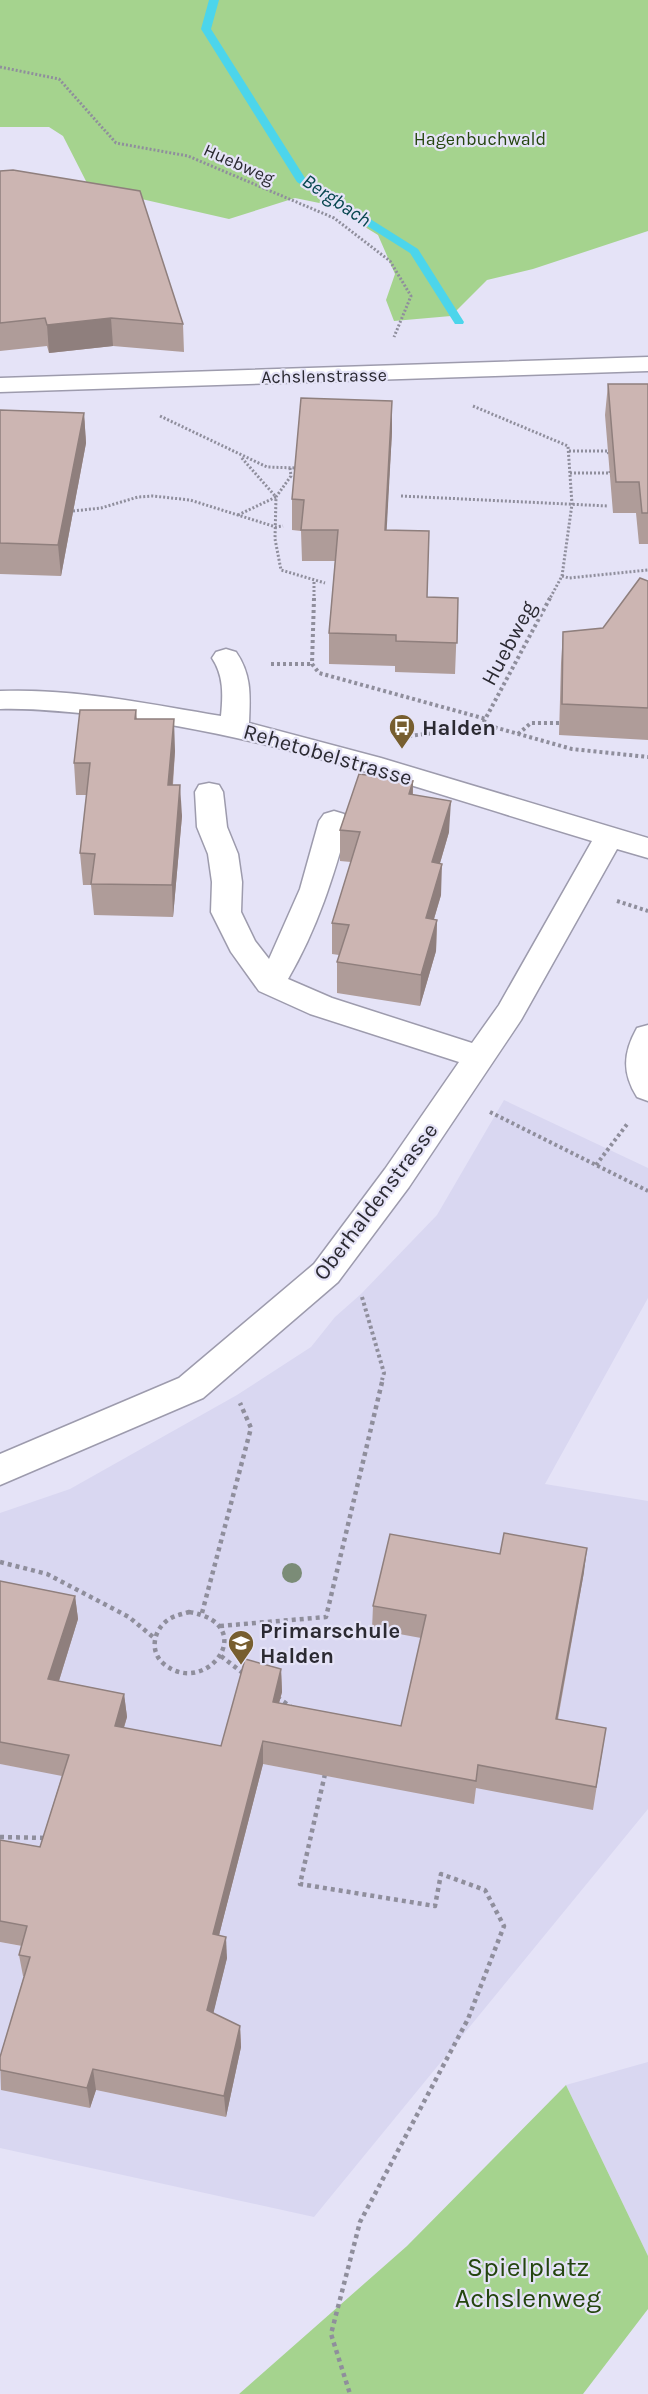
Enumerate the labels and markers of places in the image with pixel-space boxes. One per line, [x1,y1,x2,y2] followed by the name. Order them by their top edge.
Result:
[387,712,417,750] bus stop icon: Halden
[422,715,496,741] place label: Halden
[260,1618,400,1669] place label: Primarschule Halden
[226,1628,256,1666] school or university icon: Primarschule Halden

